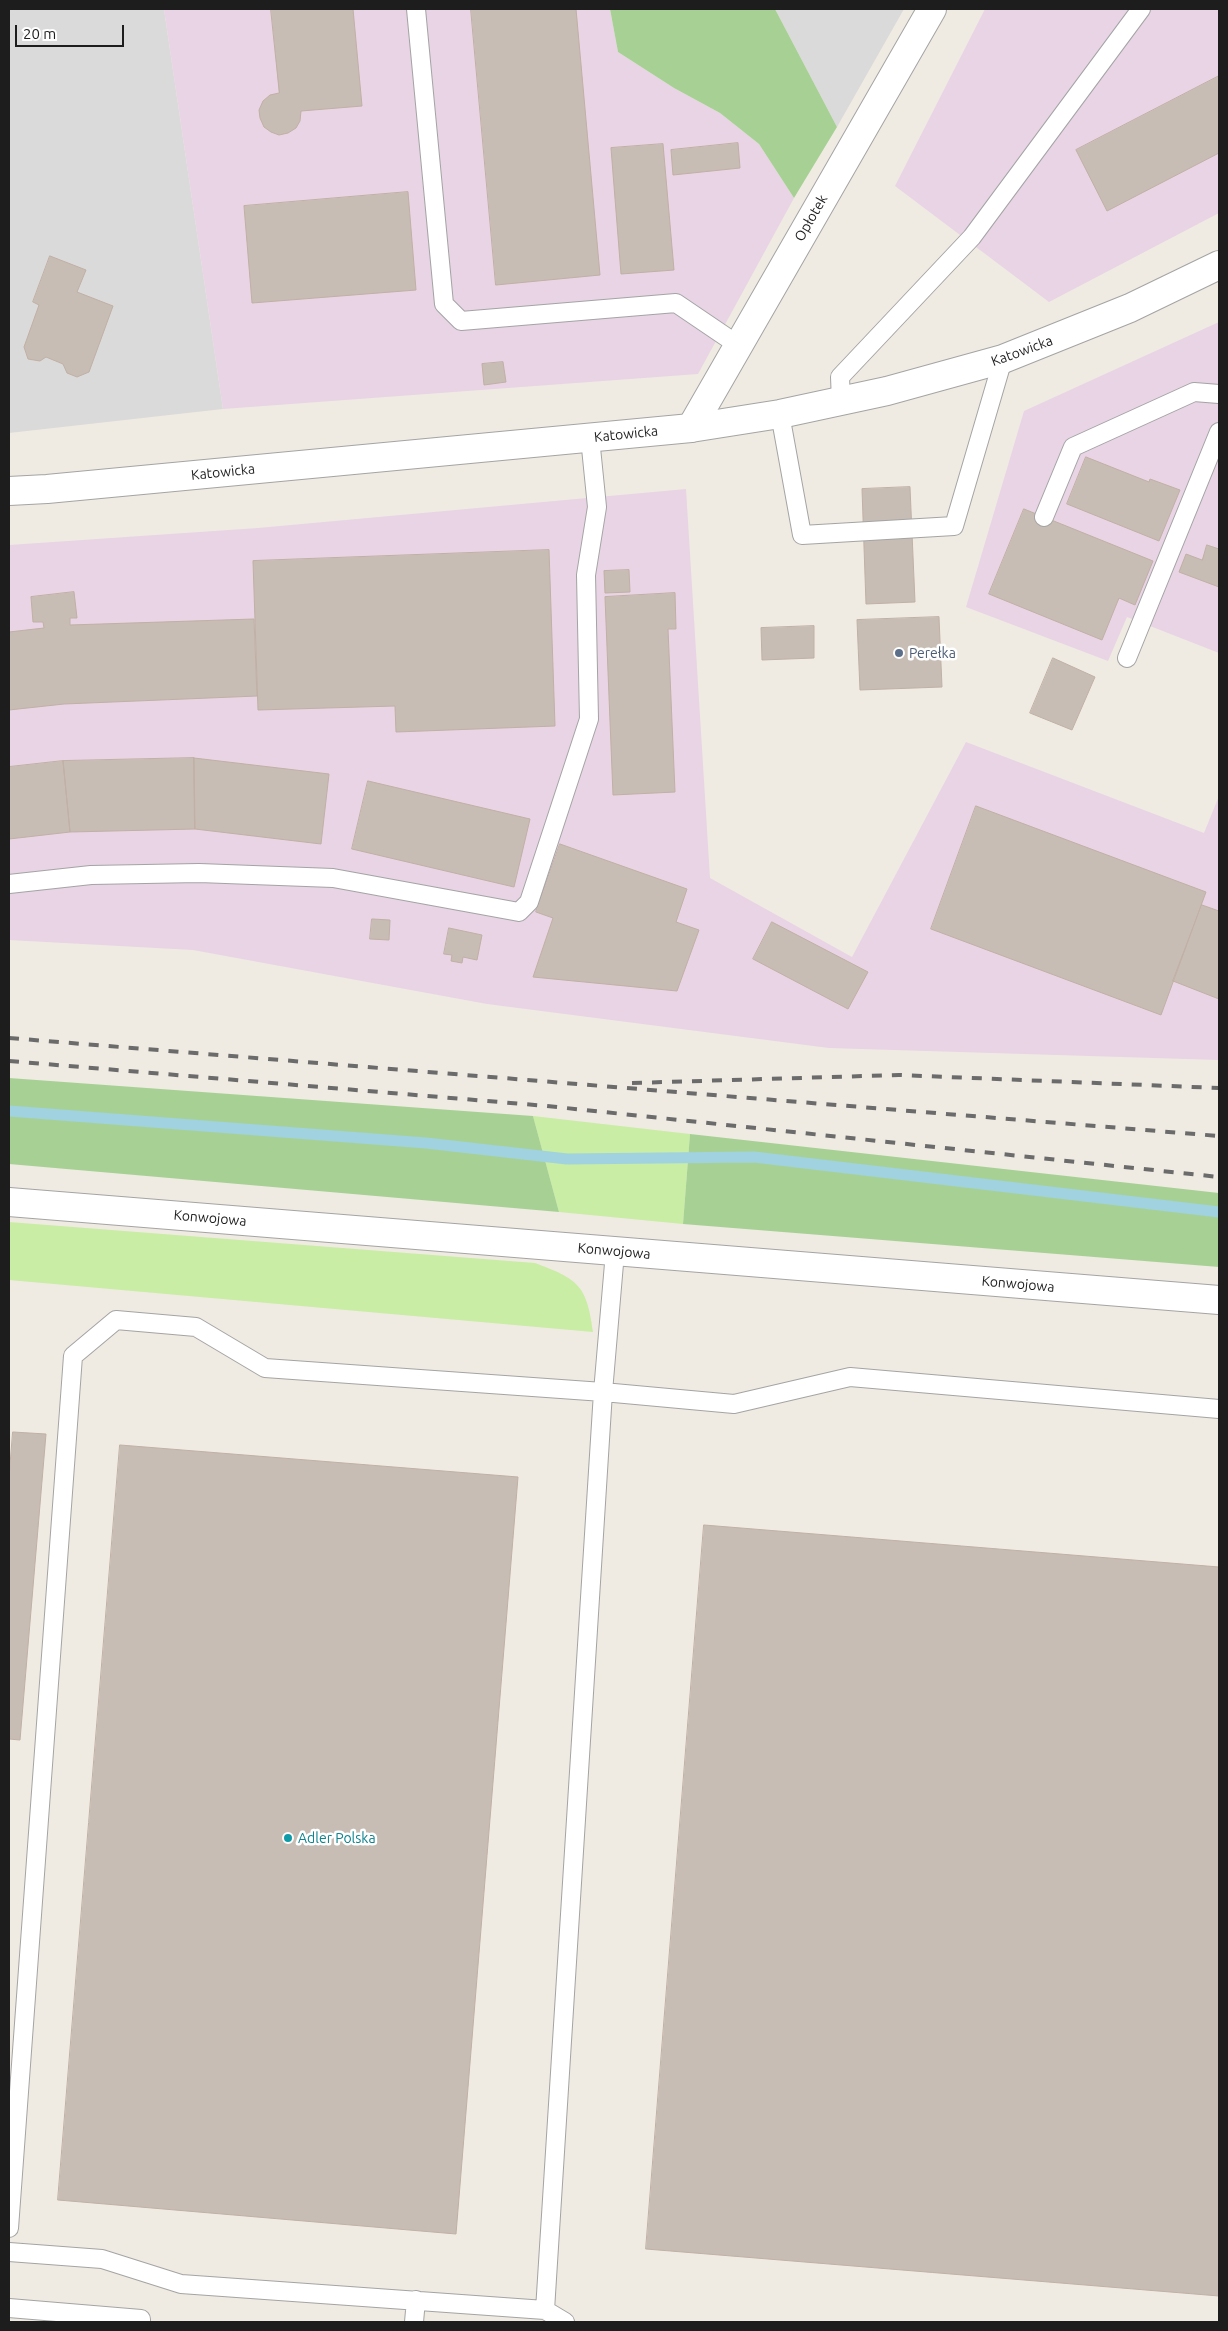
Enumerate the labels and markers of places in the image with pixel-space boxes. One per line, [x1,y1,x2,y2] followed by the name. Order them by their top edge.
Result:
[909,645,956,661] place label: Perełka
[893,647,905,659] marker: Perełka
[298,1830,376,1846] place label: Adler Polska
[282,1832,294,1844] marker: Adler Polska

